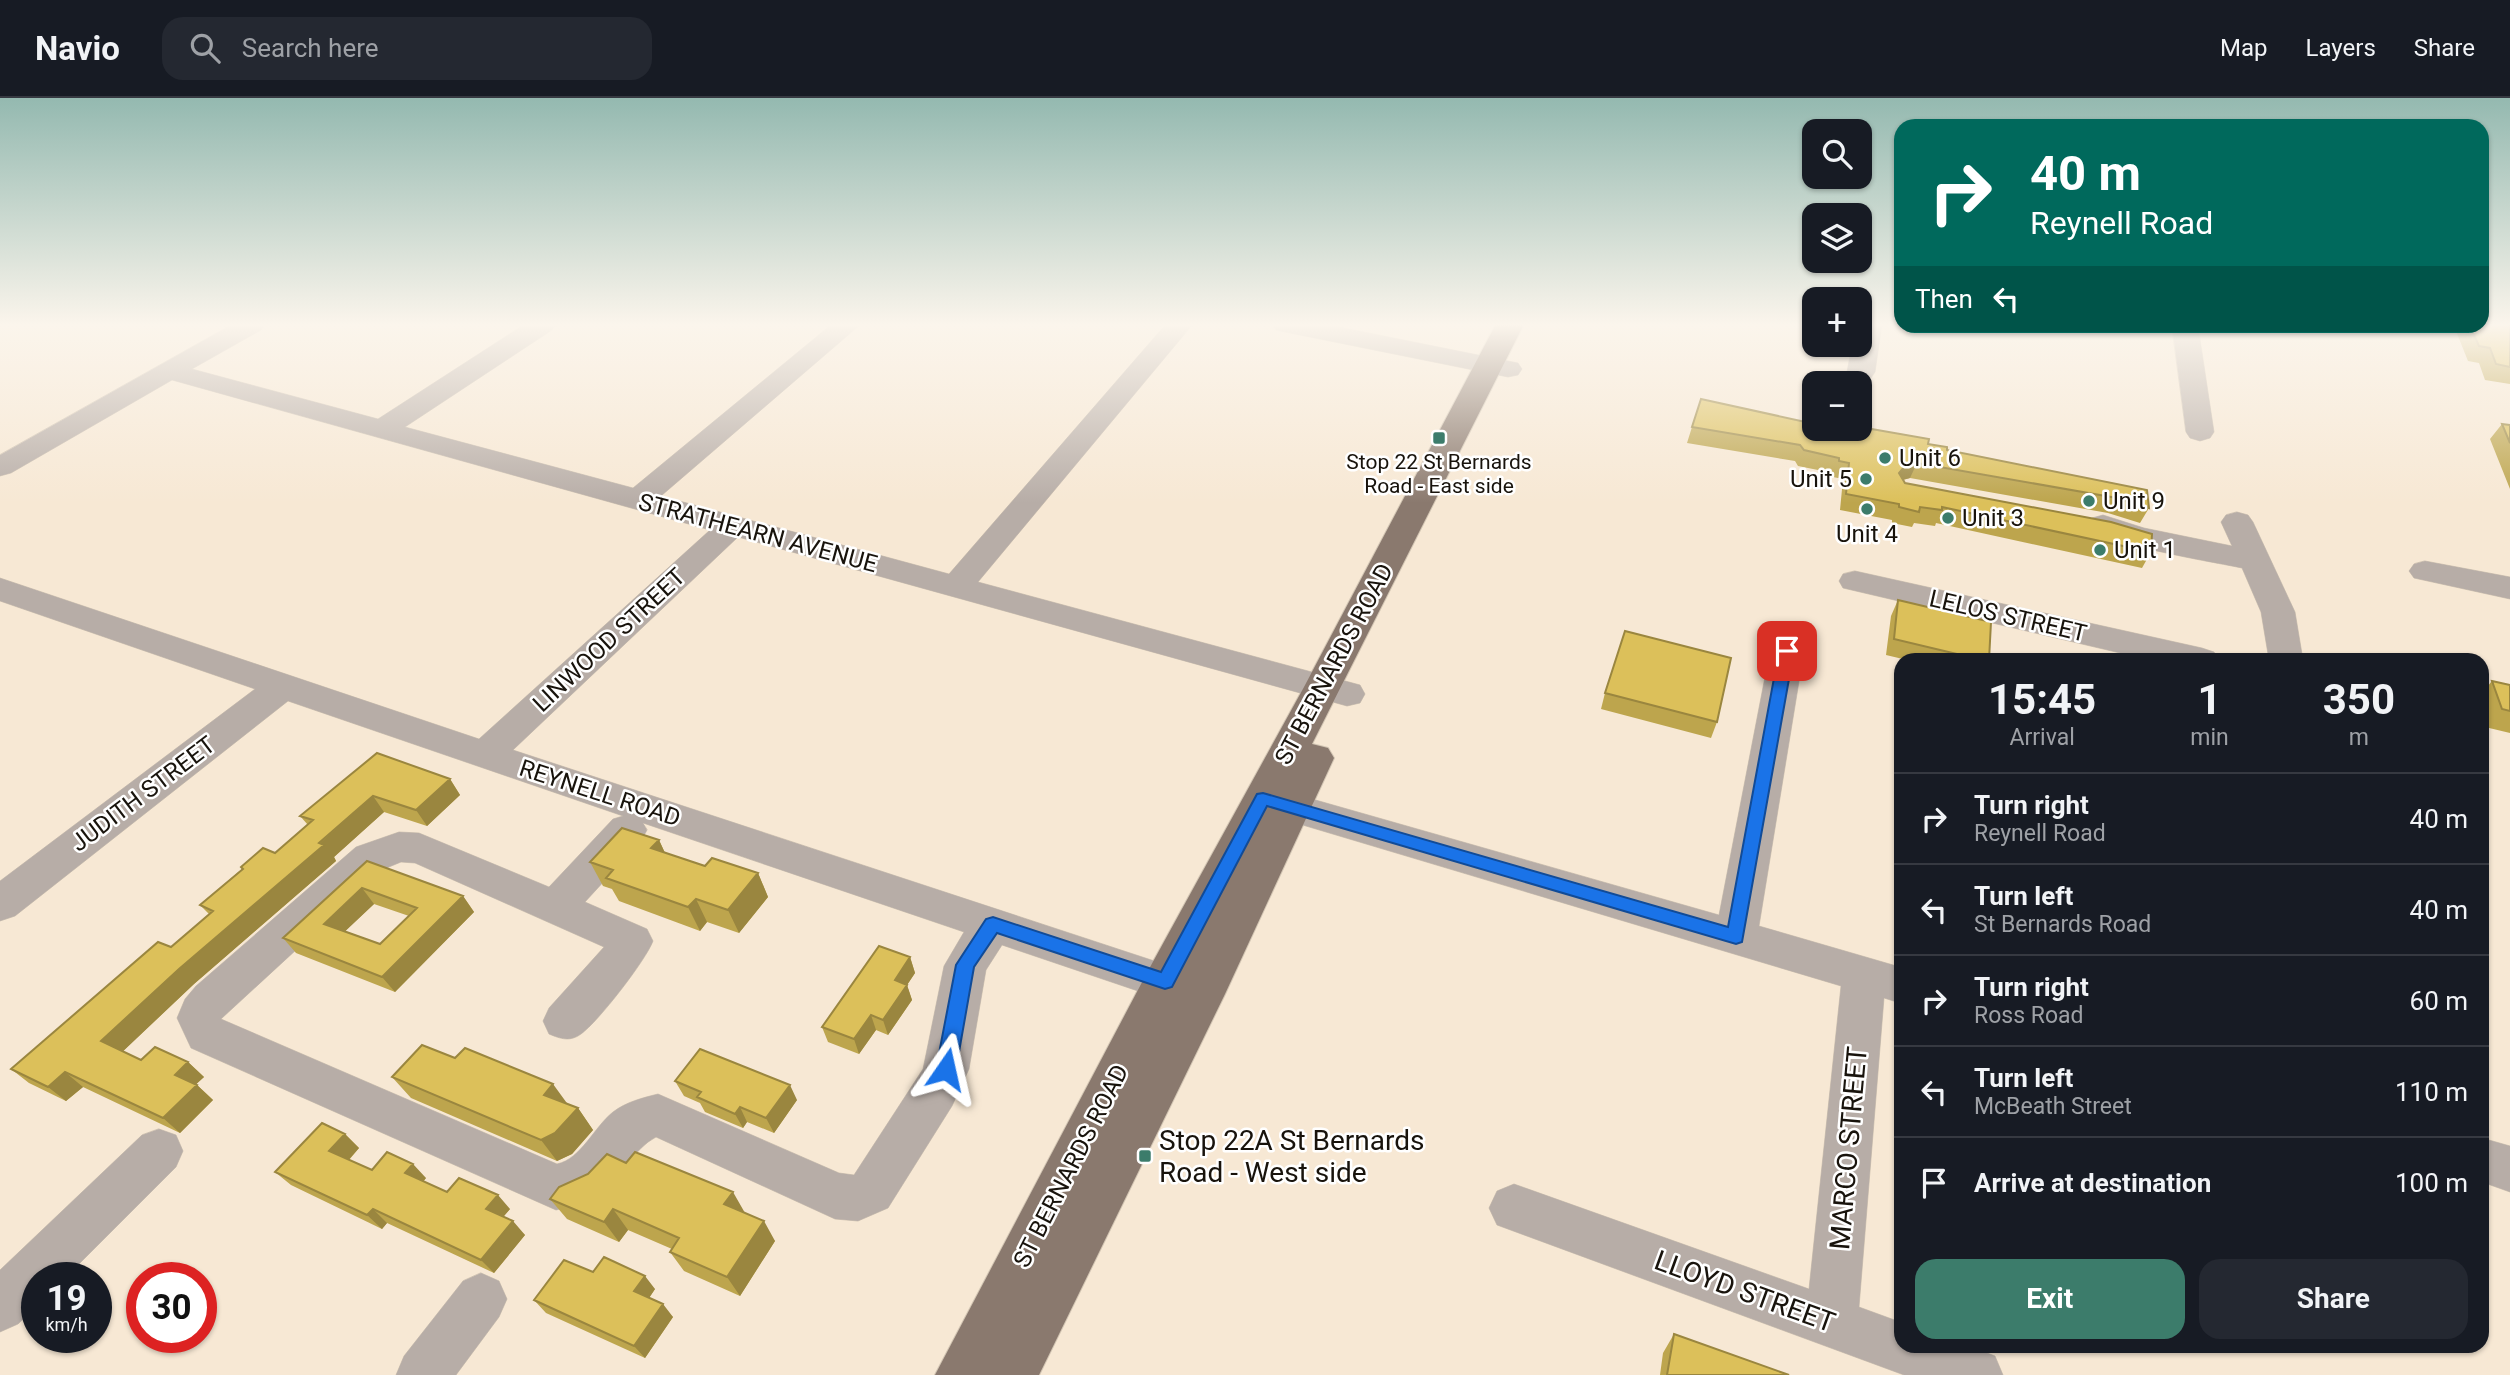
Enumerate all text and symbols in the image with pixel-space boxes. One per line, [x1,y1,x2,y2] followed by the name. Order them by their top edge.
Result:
[162,17,652,80] search box
[35,29,120,68] text: Navio
[186,29,224,67] icon: search
[242,33,379,63] text: Search here
[2220,34,2268,62] text: Map
[2306,34,2376,62] text: Layers
[2414,34,2475,62] text: Share
[1802,119,1872,441] map controls
[1802,119,1872,189] button: search
[2030,145,2141,202] text: 40 m
[1915,147,2006,238] icon: right
[1802,203,1872,273] button: layers
[2030,204,2213,242] text: Reynell Road
[1987,280,2025,318] icon: left
[1915,284,1973,314] text: Then
[1802,287,1872,357] button: +
[1802,371,1872,441] button: −
[1431,430,1447,446] marker: Stop 22 St Bernards Road - East side
[1899,444,1961,472] place label: Unit 6
[1346,450,1532,498] place label: Stop 22 St Bernards Road - East side
[1877,450,1893,466] marker: Unit 6
[1790,465,1852,493] place label: Unit 5
[1858,471,1874,487] marker: Unit 5
[2103,487,2165,515] place label: Unit 9
[636,488,880,578] street label: STRATHEARN AVENUE
[2081,493,2097,509] marker: Unit 9
[1859,501,1875,517] marker: Unit 4
[1962,504,2024,532] place label: Unit 3
[1940,510,1956,526] marker: Unit 3
[1836,520,1898,548] place label: Unit 4
[2114,536,2176,564] place label: Unit 1
[2092,542,2108,558] marker: Unit 1
[1269,559,1399,769] street label: ST BERNARDS ROAD
[527,562,691,718] street label: LINWOOD STREET
[1927,584,2089,648] street label: LELOS STREET
[1757,621,1817,681] pin
[1768,632,1806,670] icon: arrive
[1988,675,2096,724] text: 15:45
[2197,675,2222,724] text: 1
[2323,675,2395,724] text: 350
[2009,724,2075,751] text: Arrival
[2190,724,2229,751] text: min
[2349,724,2369,751] text: m
[65,731,221,857] street label: JUDITH STREET
[516,754,684,832] street label: REYNELL ROAD
[1974,790,2089,820] text: Turn right
[1915,800,1953,838] icon: right
[2410,804,2468,834] text: 40 m
[1974,820,2106,847] text: Reynell Road
[1974,881,2073,911] text: Turn left
[1915,891,1953,929] icon: left
[2410,895,2468,925] text: 40 m
[1974,911,2151,938] text: St Bernards Road
[1974,972,2089,1002] text: Turn right
[1915,982,1953,1020] icon: right
[2410,986,2468,1016] text: 60 m
[1974,1002,2084,1029] text: Ross Road
[909,1032,983,1106] position arrow
[1823,1045,1874,1251] street label: MARCO STREET
[1008,1060,1134,1272] street label: ST BERNARDS ROAD
[1974,1063,2073,1093] text: Turn left
[1915,1073,1953,1111] icon: left
[2395,1077,2468,1107] text: 110 m
[1974,1093,2132,1120] text: McBeath Street
[1159,1124,1425,1189] place label: Stop 22A St Bernards Road - West side
[1137,1148,1153,1164] marker: Stop 22A St Bernards Road - West side
[1915,1164,1953,1202] icon: arrive
[1974,1168,2211,1198] text: Arrive at destination
[2395,1168,2468,1198] text: 100 m
[1650,1244,1840,1339] street label: LLOYD STREET
[1915,1259,2185,1339] button: Exit
[2199,1259,2468,1339] button: Share
[126,1262,217,1353] speed limit sign: 30
[46,1278,87,1319] text: 19
[45,1314,88,1335] text: km/h

